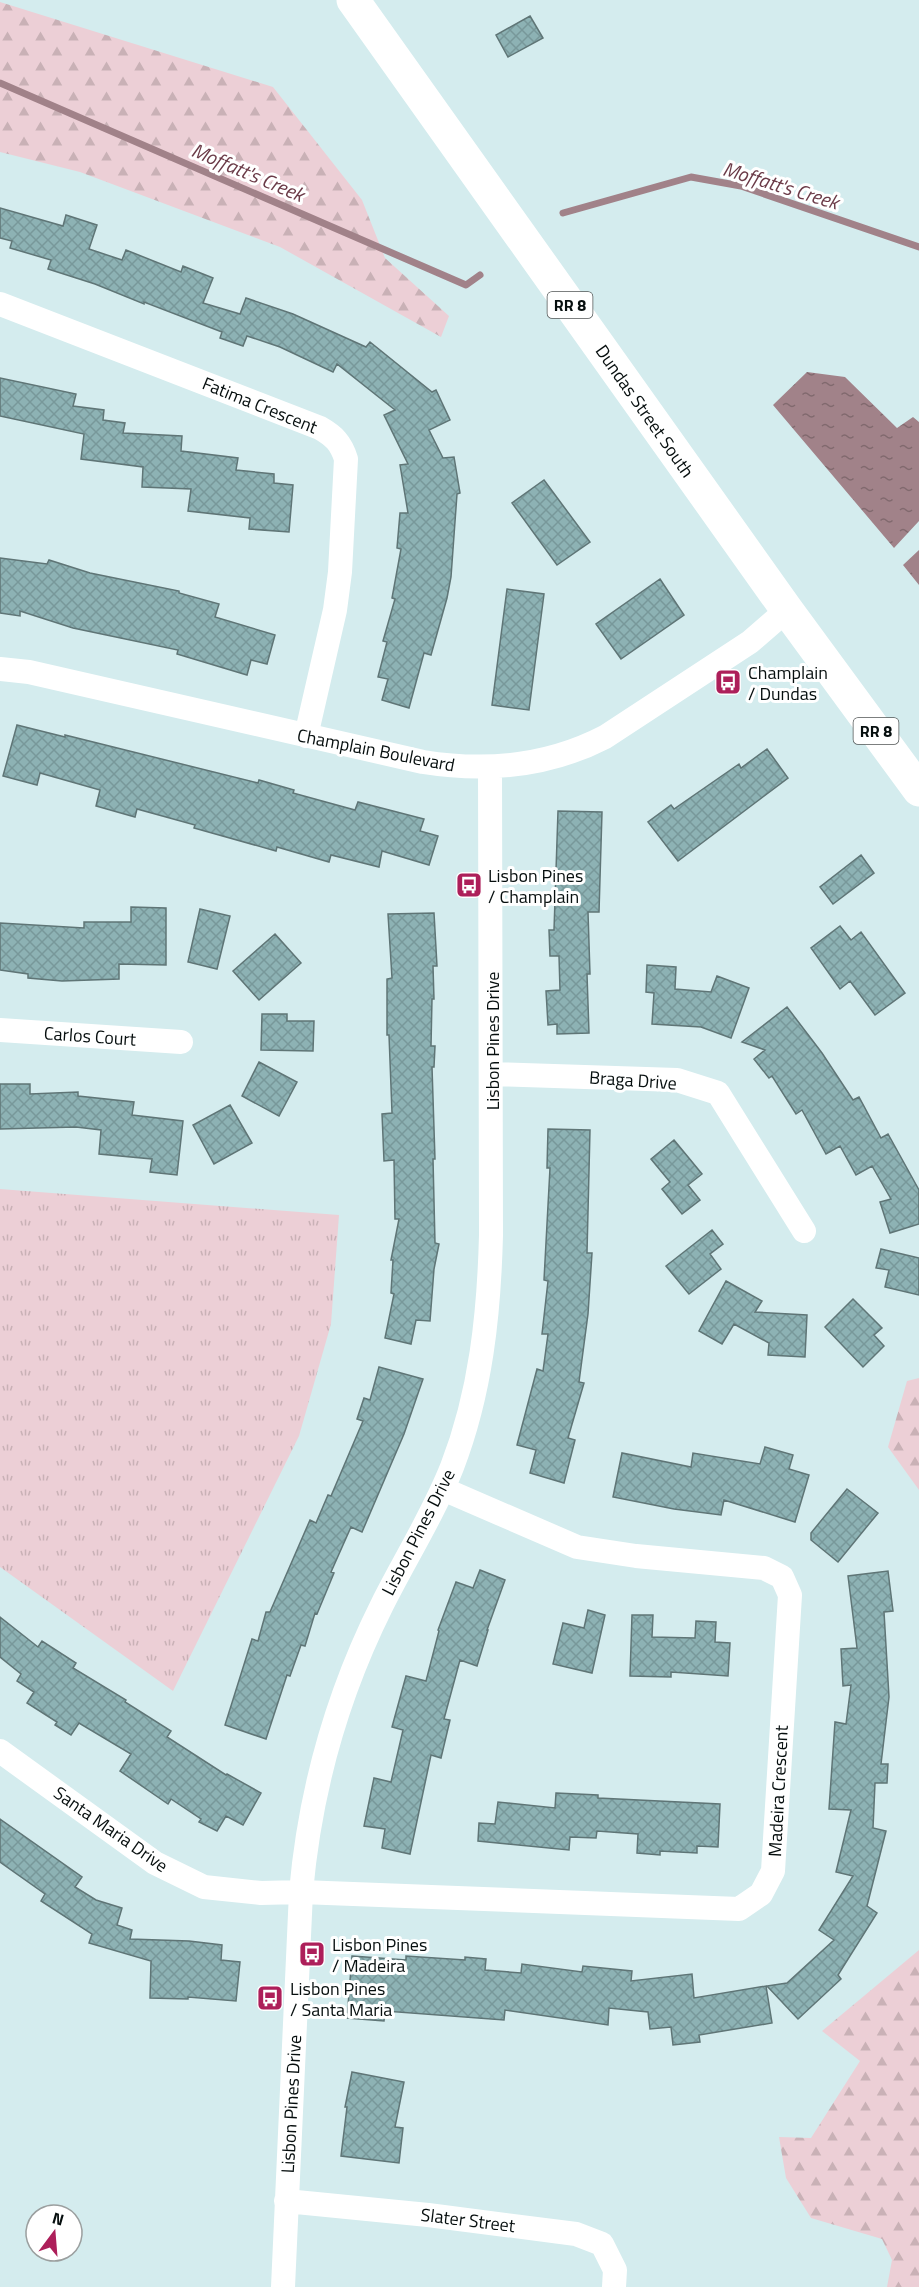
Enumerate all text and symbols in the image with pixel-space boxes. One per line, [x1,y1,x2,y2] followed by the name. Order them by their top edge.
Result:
[187,134,311,211] water label: Moffatt's Creek
[719,153,845,218] water label: Moffatt's Creek
[548,292,592,318] road number: RR 8
[589,339,701,483] street label: Dundas Street South
[198,370,322,441] street label: Fatima Crescent
[748,659,828,707] place label: Champlain / Dundas
[713,667,743,697] bus stop icon: Champlain / Dundas
[854,718,898,744] road number: RR 8
[295,721,457,779] street label: Champlain Boulevard
[488,862,583,910] place label: Lisbon Pines / Champlain
[454,870,484,900] bus stop icon: Lisbon Pines / Champlain
[479,972,506,1110] street label: Lisbon Pines Drive
[43,1019,138,1053] street label: Carlos Court
[588,1063,678,1097] street label: Braga Drive
[375,1464,461,1600] street label: Lisbon Pines Drive
[761,1724,795,1858] street label: Madeira Crescent
[48,1779,174,1879] street label: Santa Maria Drive
[332,1931,427,1979] place label: Lisbon Pines / Madeira
[297,1939,327,1969] bus stop icon: Lisbon Pines / Madeira
[290,1975,392,2023] place label: Lisbon Pines / Santa Maria
[255,1983,285,2013] bus stop icon: Lisbon Pines / Santa Maria
[274,2034,308,2174] street label: Lisbon Pines Drive
[419,2201,517,2239] street label: Slater Street
[24,2203,84,2263] north arrow
[49,2206,67,2232] text: N

